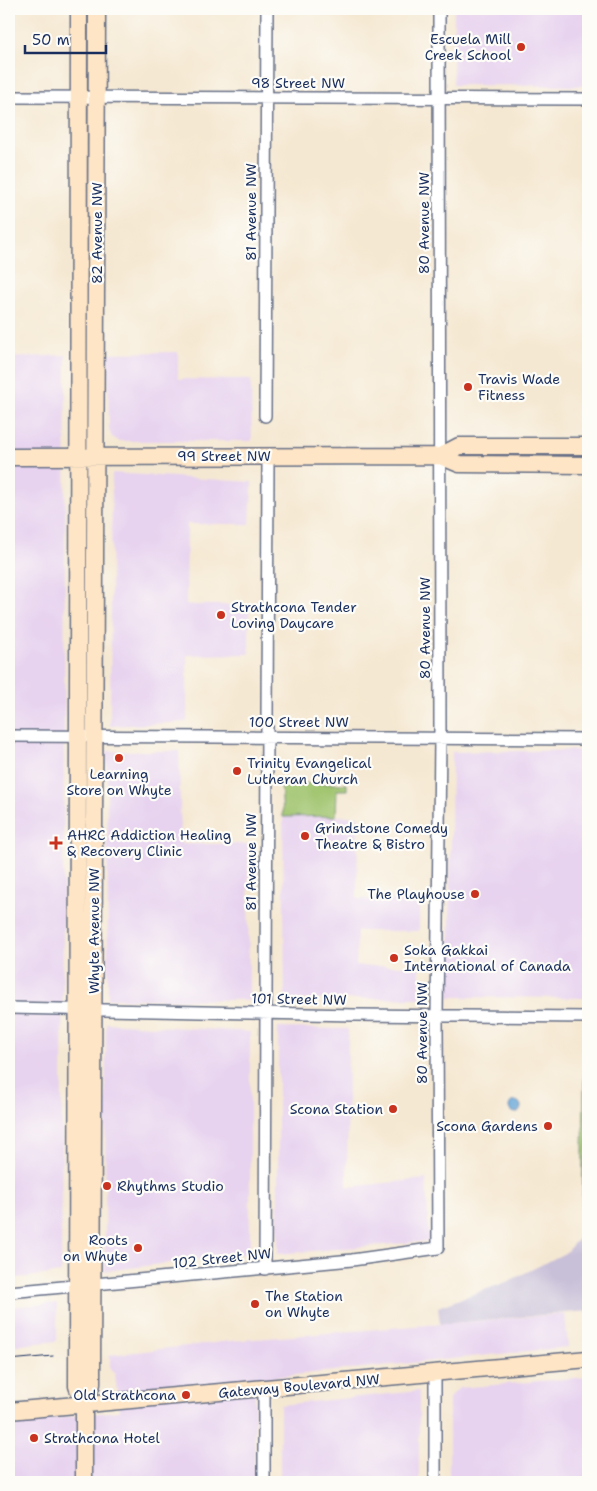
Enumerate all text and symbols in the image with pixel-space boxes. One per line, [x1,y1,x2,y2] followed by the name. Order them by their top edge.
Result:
[25,22,106,54] scale bar
[32,30,70,50] text: 50 m
[425,30,512,64] place label: Escuela Mill Creek School
[515,41,527,53] marker: Escuela Mill Creek School
[251,74,345,92] street label: 98 Street NW
[242,163,260,261] street label: 81 Avenue NW
[415,172,433,274] street label: 80 Avenue NW
[88,182,106,284] street label: 82 Avenue NW
[478,370,560,404] place label: Travis Wade Fitness
[462,381,474,393] marker: Travis Wade Fitness
[177,447,271,465] street label: 99 Street NW
[416,577,434,679] street label: 80 Avenue NW
[231,598,357,632] place label: Strathcona Tender Loving Daycare
[215,609,227,621] marker: Strathcona Tender Loving Daycare
[249,713,349,731] street label: 100 Street NW
[113,752,125,764] marker: Learning Store on Whyte
[247,754,372,788] place label: Trinity Evangelical Lutheran Church
[66,765,172,799] place label: Learning Store on Whyte
[231,765,243,777] marker: Trinity Evangelical Lutheran Church
[242,813,260,911] street label: 81 Avenue NW
[315,819,448,853] place label: Grindstone Comedy Theatre & Bistro
[67,826,231,860] place label: AHRC Addiction Healing & Recovery Clinic
[299,830,311,842] marker: Grindstone Comedy Theatre & Bistro
[49,836,63,850] marker: AHRC Addiction Healing & Recovery Clinic
[85,868,103,994] street label: Whyte Avenue NW
[367,885,465,903] place label: The Playhouse
[469,888,481,900] marker: The Playhouse
[404,941,571,975] place label: Soka Gakkai International of Canada
[388,952,400,964] marker: Soka Gakkai International of Canada
[413,982,431,1084] street label: 80 Avenue NW
[251,989,347,1009] street label: 101 Street NW
[290,1100,383,1118] place label: Scona Station
[387,1103,399,1115] marker: Scona Station
[436,1117,538,1135] place label: Scona Gardens
[542,1120,554,1132] marker: Scona Gardens
[117,1177,224,1195] place label: Rhythms Studio
[101,1180,113,1192] marker: Rhythms Studio
[63,1231,128,1265] place label: Roots on Whyte
[132,1242,144,1254] marker: Roots on Whyte
[172,1244,272,1272] street label: 102 Street NW
[265,1287,343,1321] place label: The Station on Whyte
[249,1298,261,1310] marker: The Station on Whyte
[218,1370,380,1402] street label: Gateway Boulevard NW
[73,1386,176,1404] place label: Old Strathcona
[180,1389,192,1401] marker: Old Strathcona
[44,1429,161,1447] place label: Strathcona Hotel
[28,1432,40,1444] marker: Strathcona Hotel

